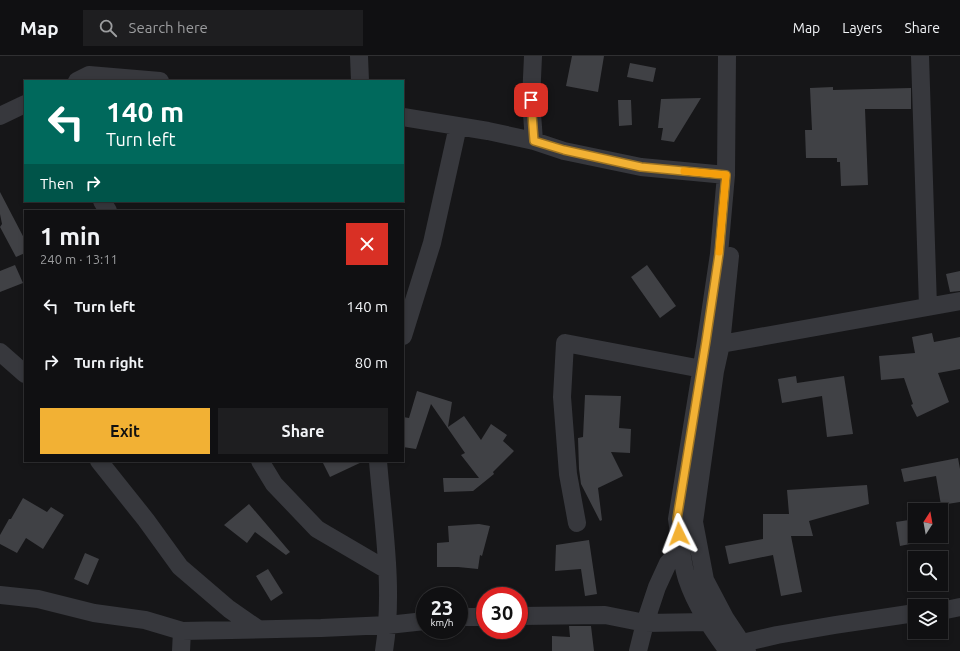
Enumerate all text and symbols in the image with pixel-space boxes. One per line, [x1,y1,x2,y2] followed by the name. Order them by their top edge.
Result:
[83,10,363,46] search box
[20,17,59,39] text: Map
[97,17,119,39] icon: search
[129,19,208,36] text: Search here
[793,20,820,36] text: Map
[842,20,882,36] text: Layers
[904,20,940,36] text: Share
[514,83,548,117] pin
[520,89,542,111] icon: arrive
[40,96,92,148] icon: left
[106,96,184,127] text: 140 m
[106,129,176,149] text: Turn left
[82,172,104,194] icon: right
[40,175,74,192] text: Then
[40,223,101,250] text: 1 min
[346,223,388,265] button: close
[40,252,118,266] text: 240 m · 13:11
[40,295,62,317] icon: left
[74,298,135,315] text: Turn left
[346,298,388,315] text: 140 m
[40,351,62,373] icon: right
[74,354,144,371] text: Turn right
[355,354,388,371] text: 80 m
[40,408,210,454] button: Exit
[218,408,388,454] button: Share
[908,503,948,543] north arrow
[908,503,948,639] map controls
[658,513,700,555] position arrow
[908,551,948,591] button: search
[476,587,528,639] speed limit sign: 30
[431,596,453,619] text: 23
[908,599,948,639] button: layers
[430,617,454,628] text: km/h

